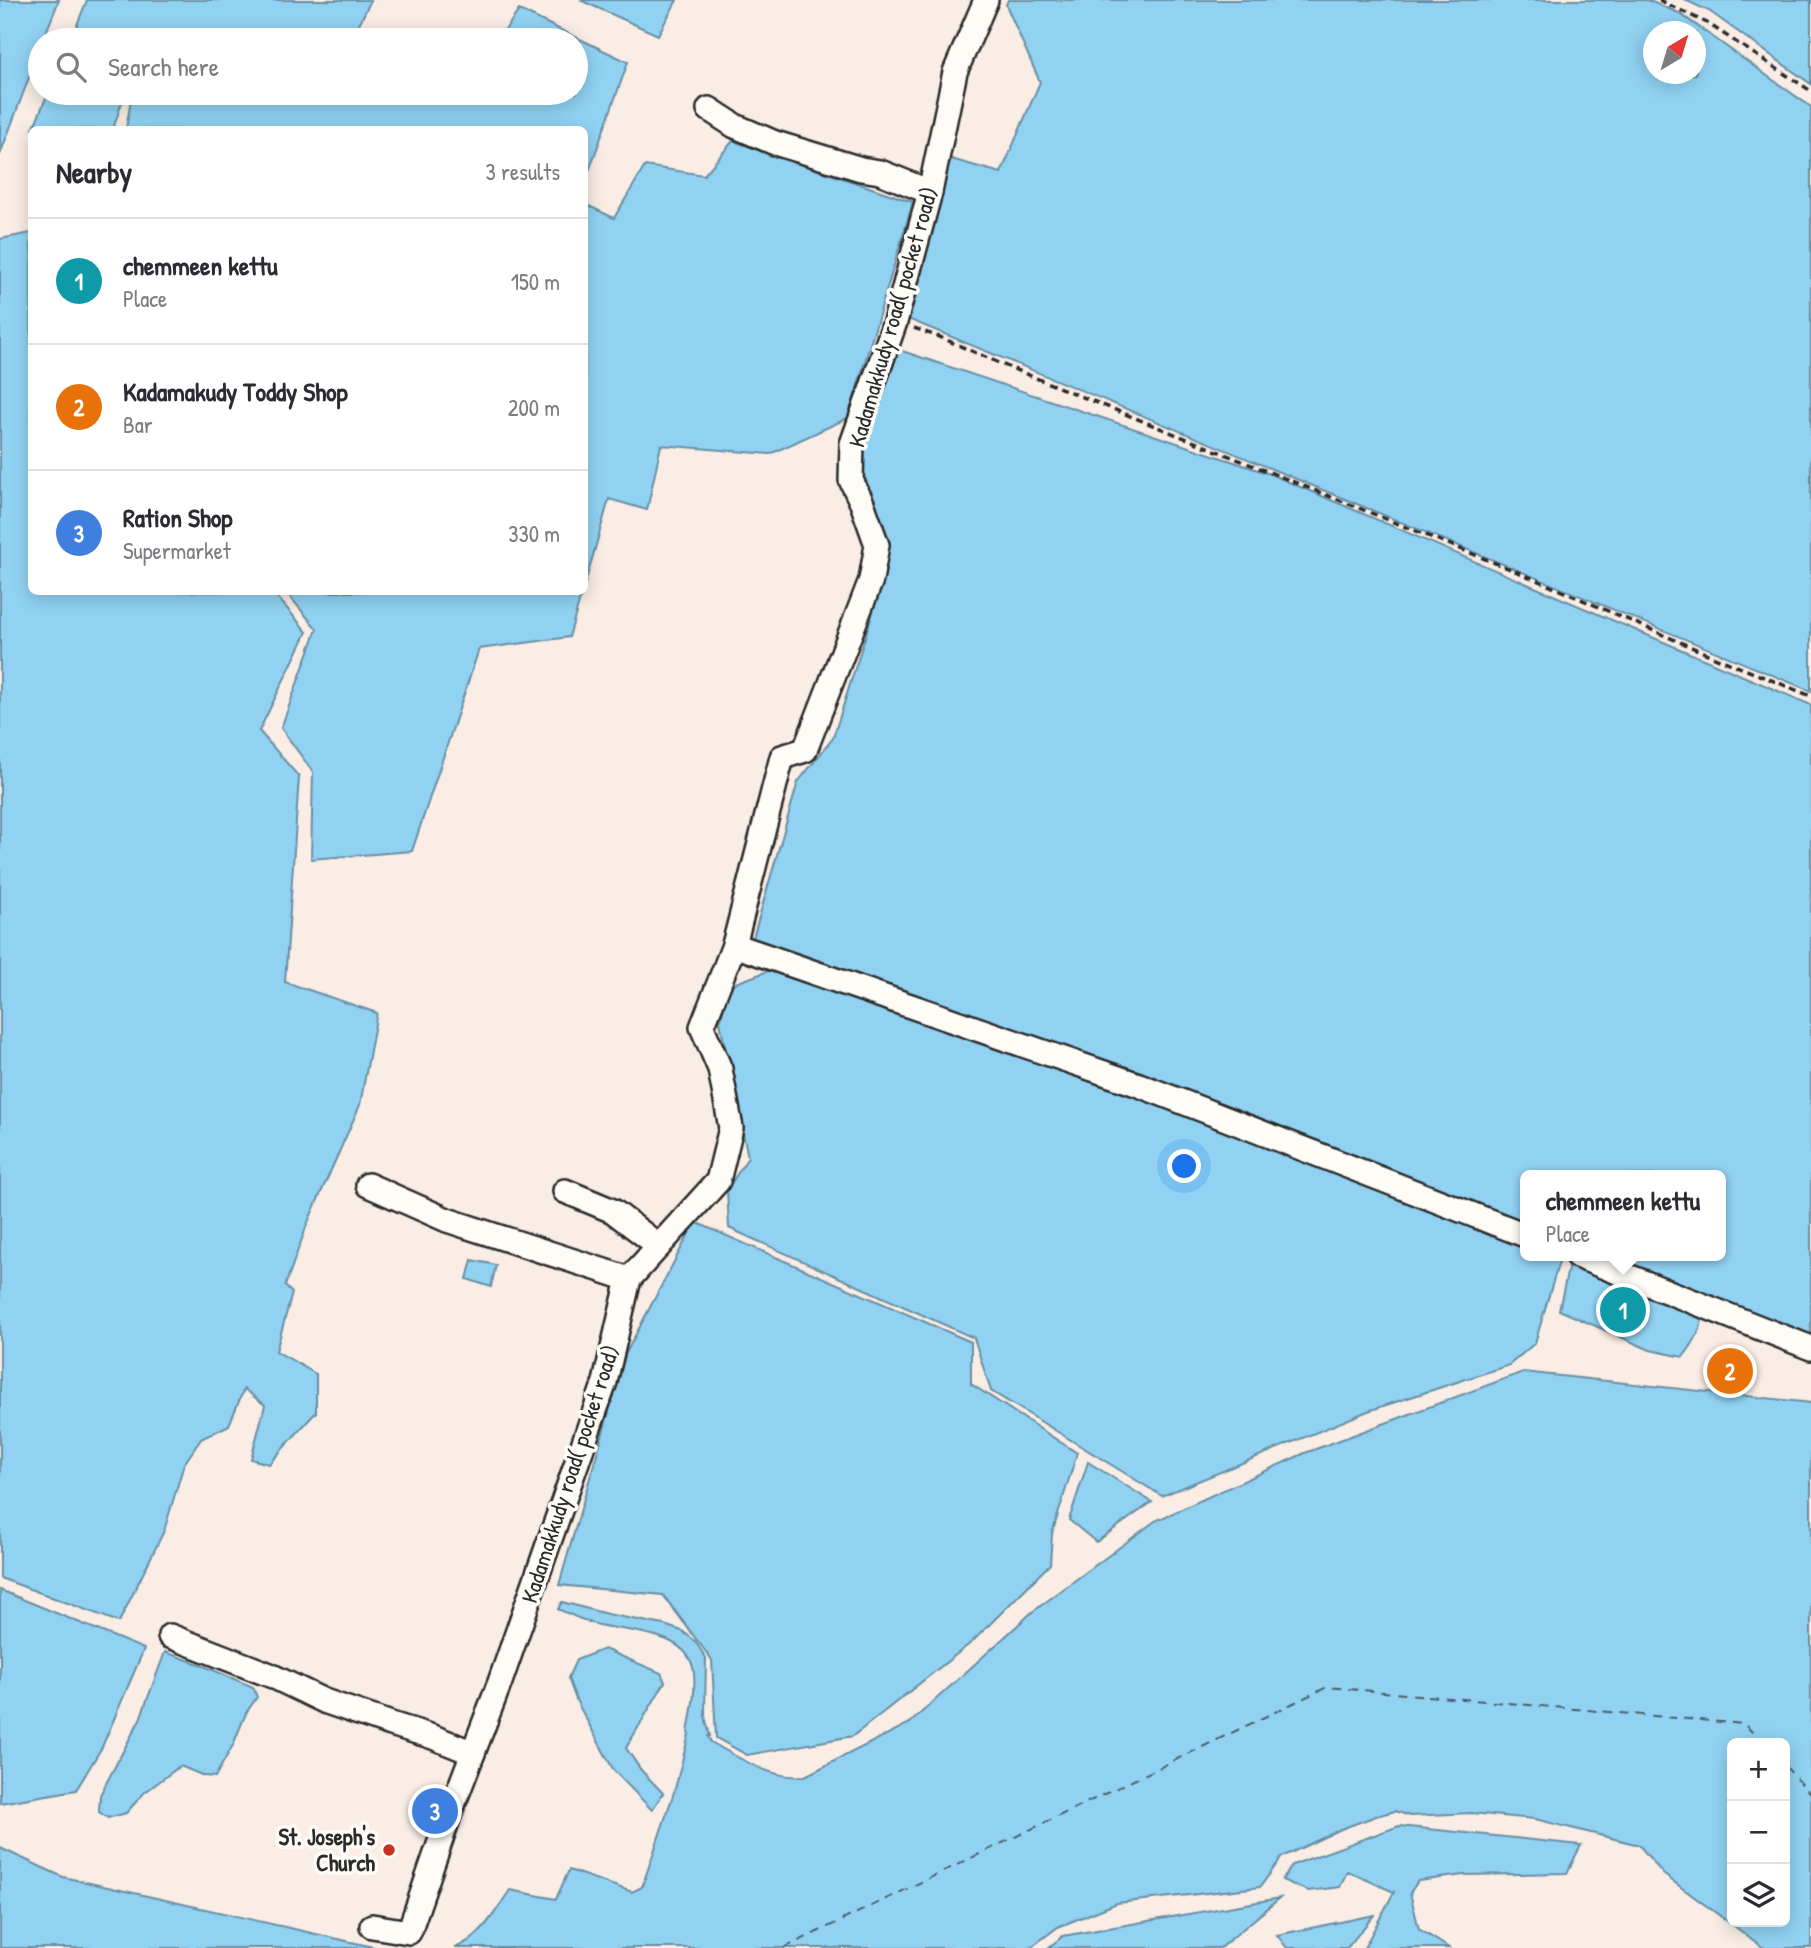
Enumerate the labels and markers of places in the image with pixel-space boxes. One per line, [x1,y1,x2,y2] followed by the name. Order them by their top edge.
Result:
[1600,1284,1646,1336] pin: 1
[1707,1345,1753,1397] pin: 2
[412,1785,458,1837] pin: 3
[278,1821,375,1878] place label: St. Joseph's Church
[381,1842,397,1858] marker: St. Joseph's Church

